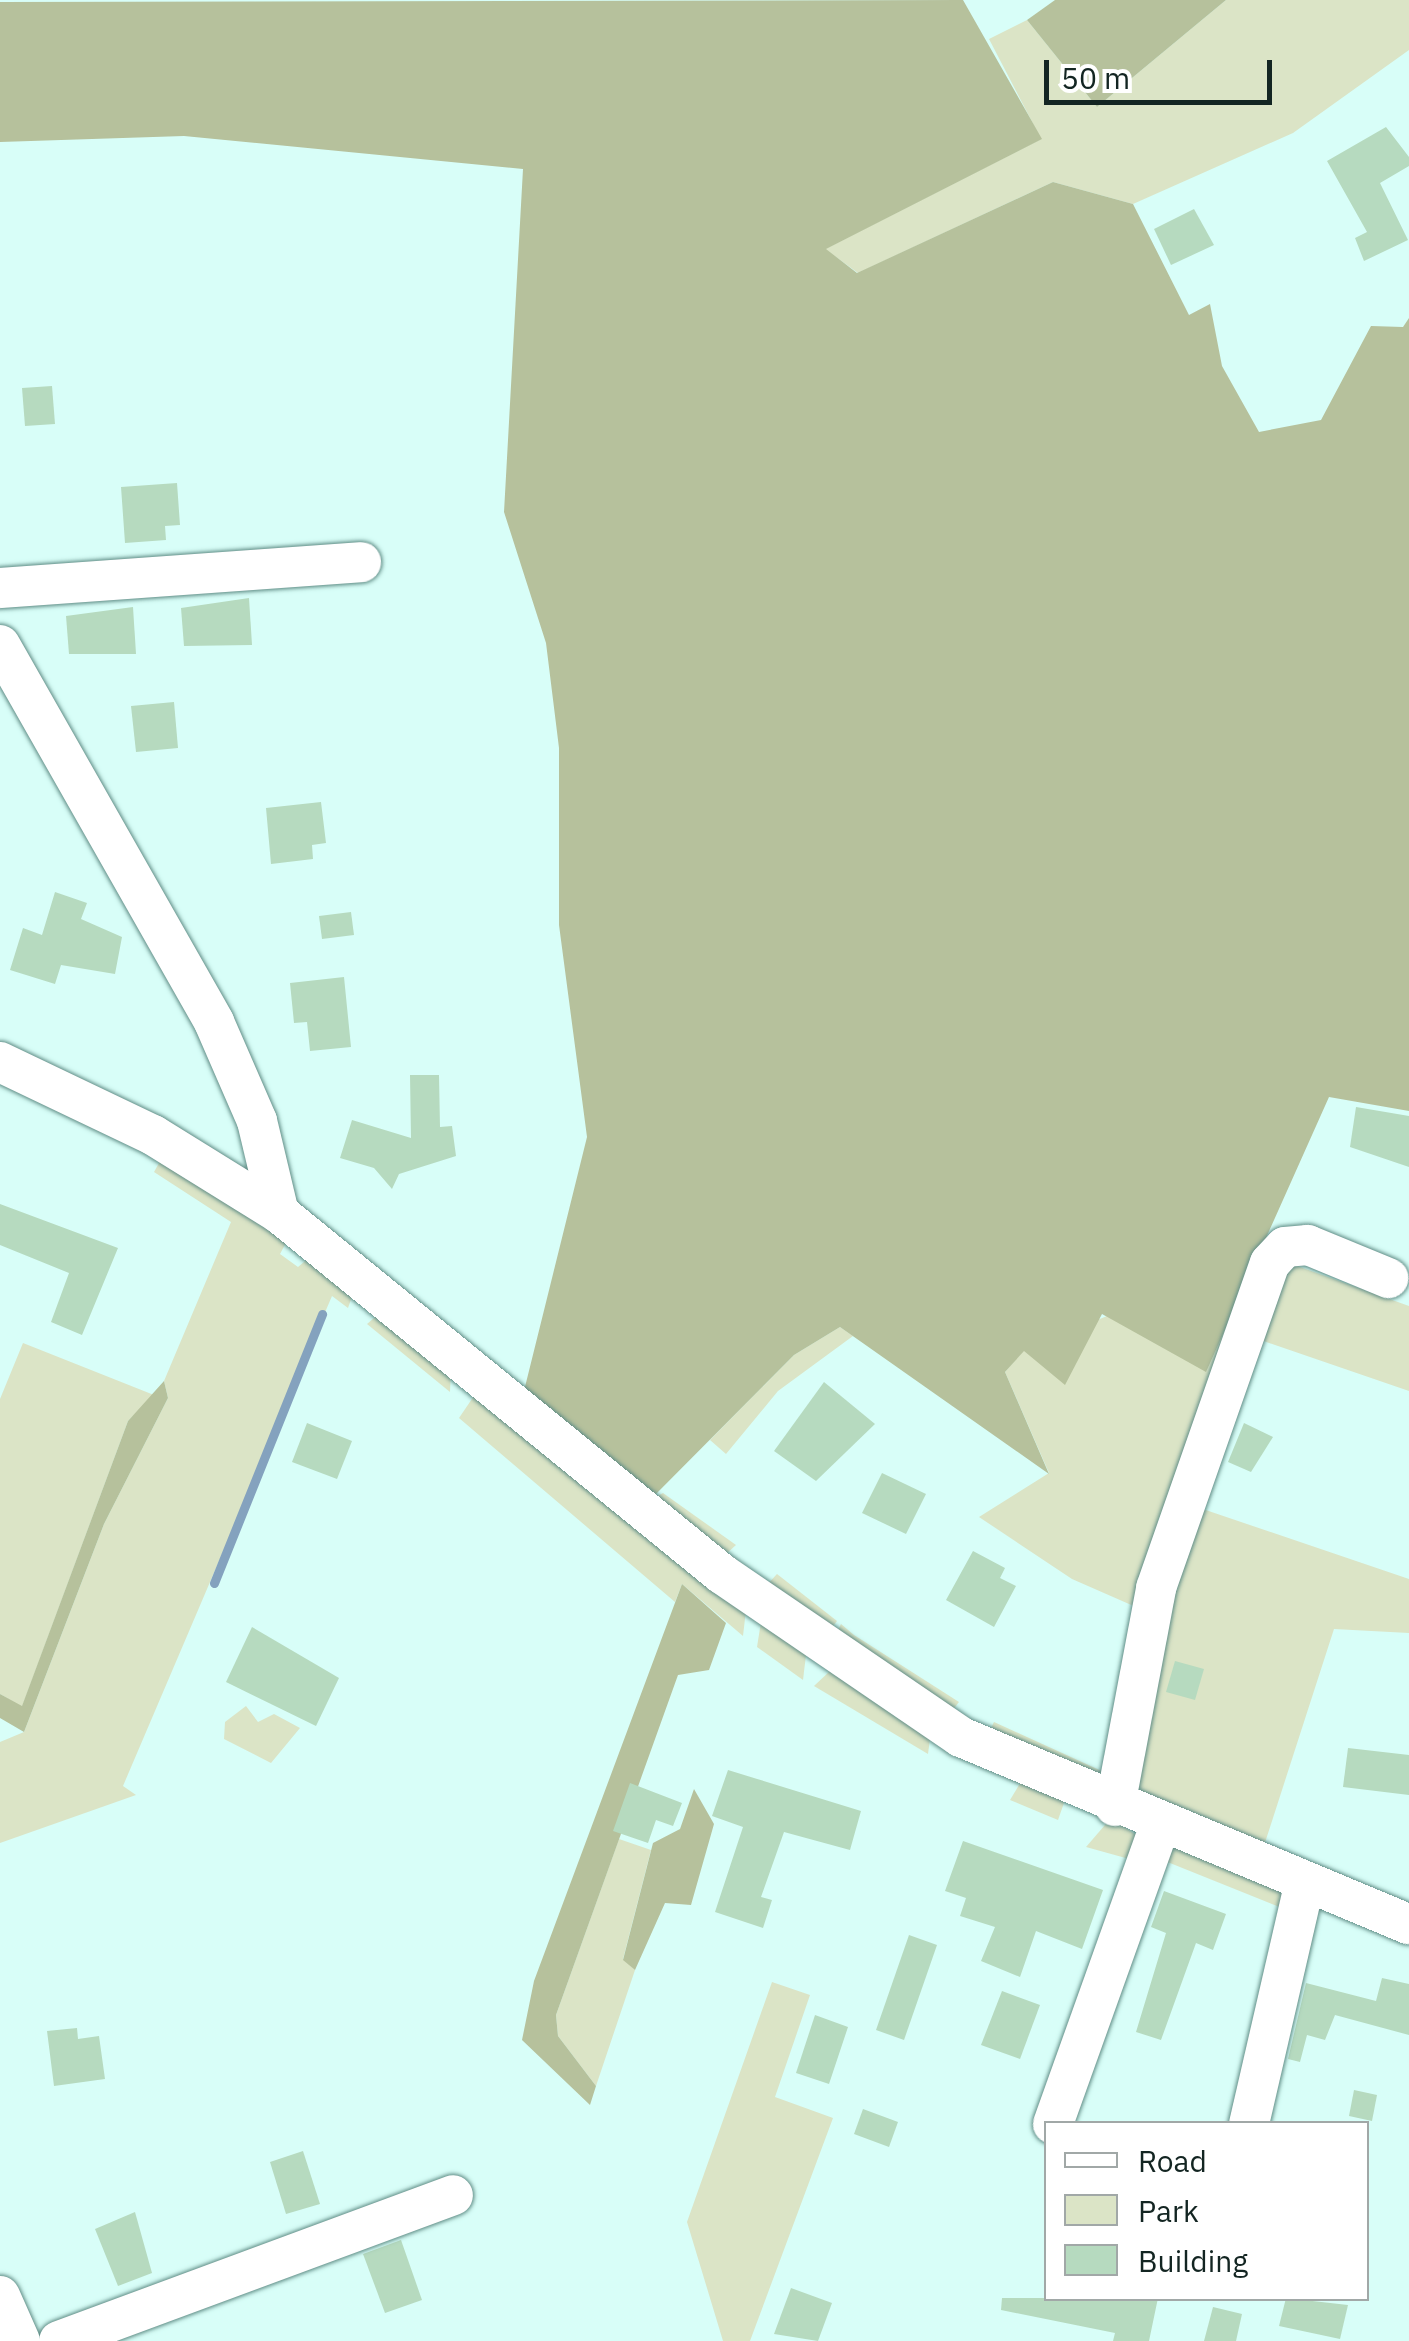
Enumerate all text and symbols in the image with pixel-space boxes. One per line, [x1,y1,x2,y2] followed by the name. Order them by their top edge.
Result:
[1049,40,1276,102] scale bar
[1061,58,1130,97] text: 50 m
[1044,2121,1369,2301] legend
[1138,2141,1207,2180] text: Road
[1138,2191,1199,2230] text: Park
[1138,2241,1248,2280] text: Building

